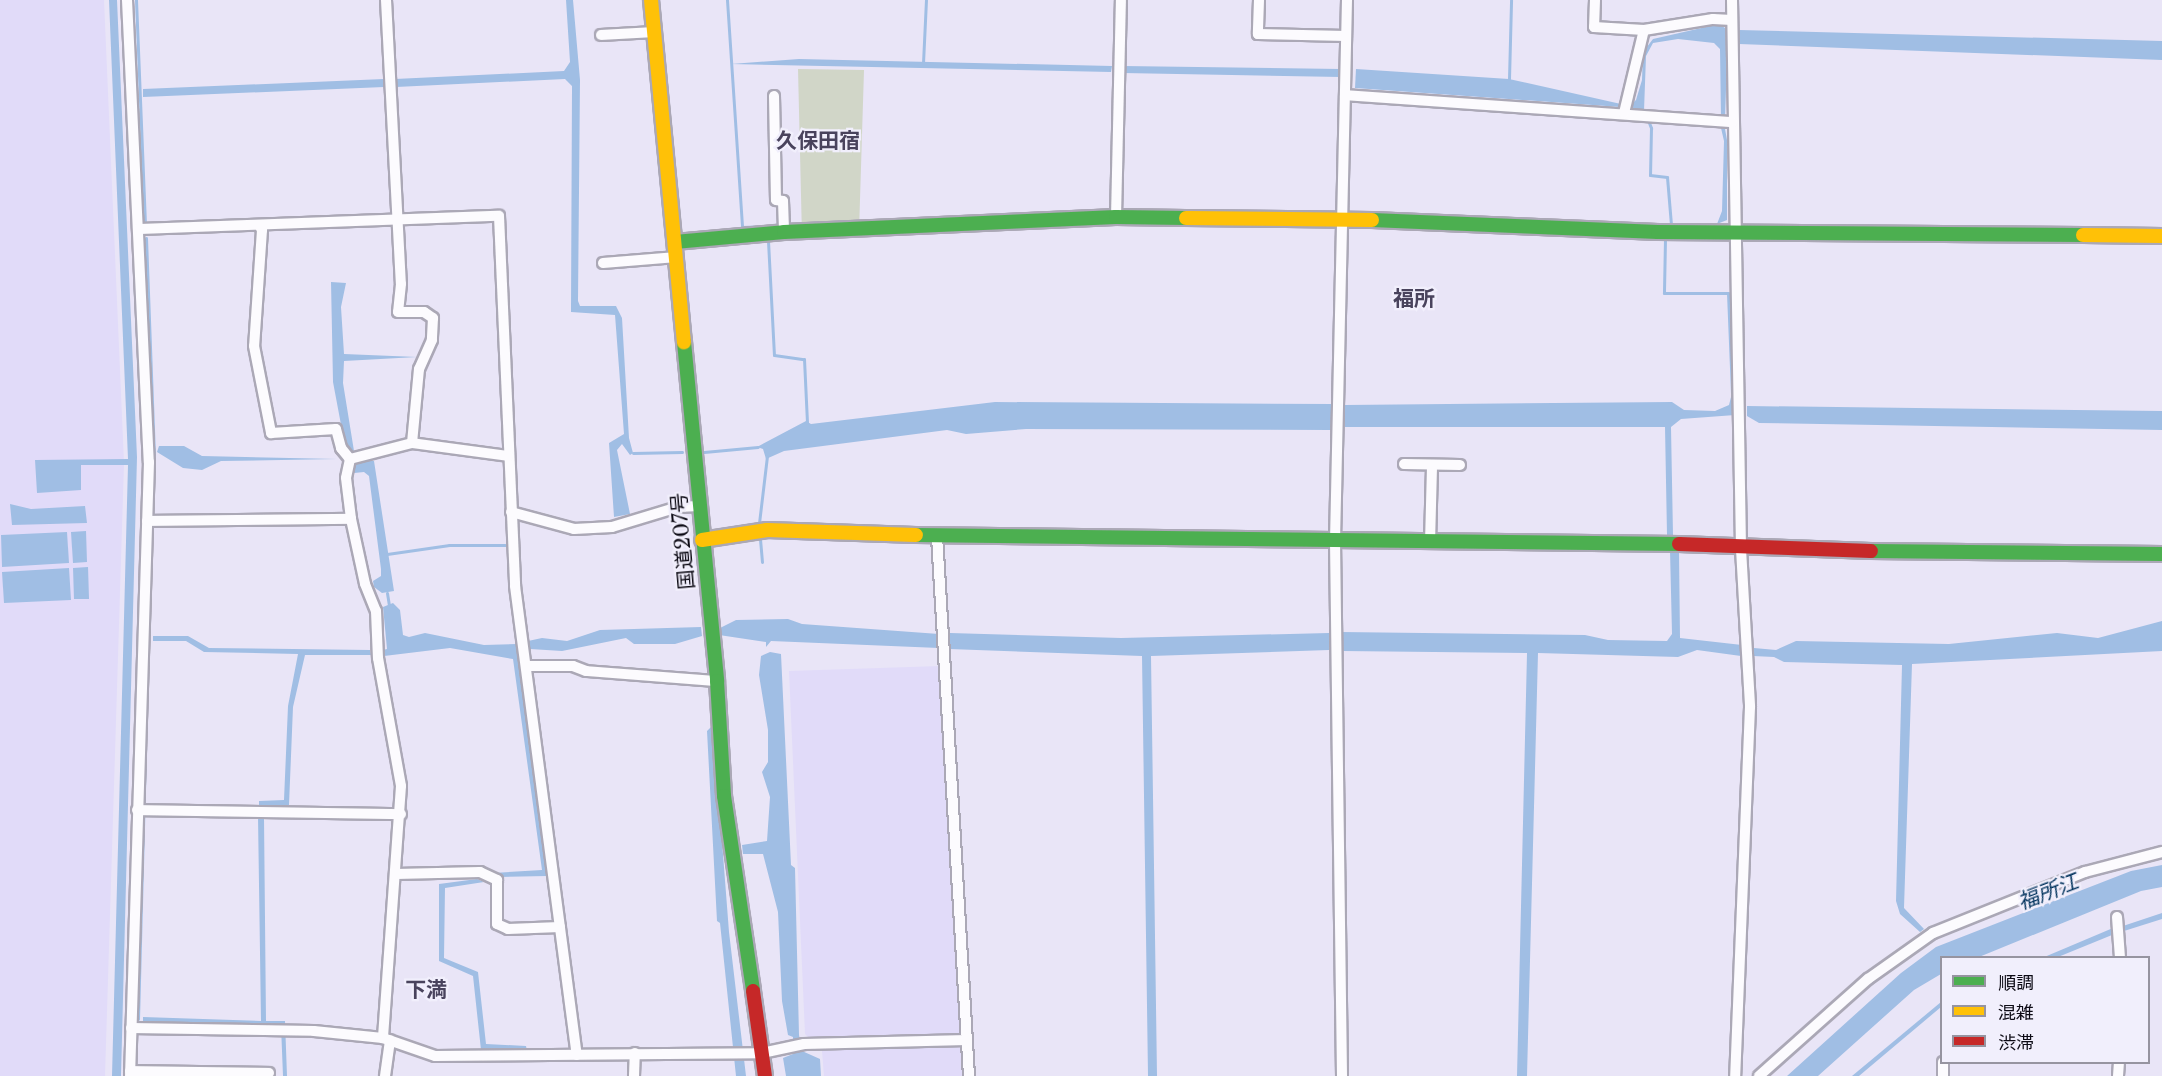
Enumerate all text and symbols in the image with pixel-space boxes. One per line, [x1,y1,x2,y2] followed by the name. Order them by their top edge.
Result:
[776,128,860,154] district label: 久保田宿
[1393,286,1435,312] district label: 福所
[667,492,699,590] street label: 国道207号
[2014,869,2082,915] water label: 福所江
[1940,956,2150,1064] legend
[1998,972,2034,994] text: 順調
[405,977,447,1003] district label: 下満
[1998,1002,2034,1024] text: 混雑
[1998,1032,2034,1054] text: 渋滞

